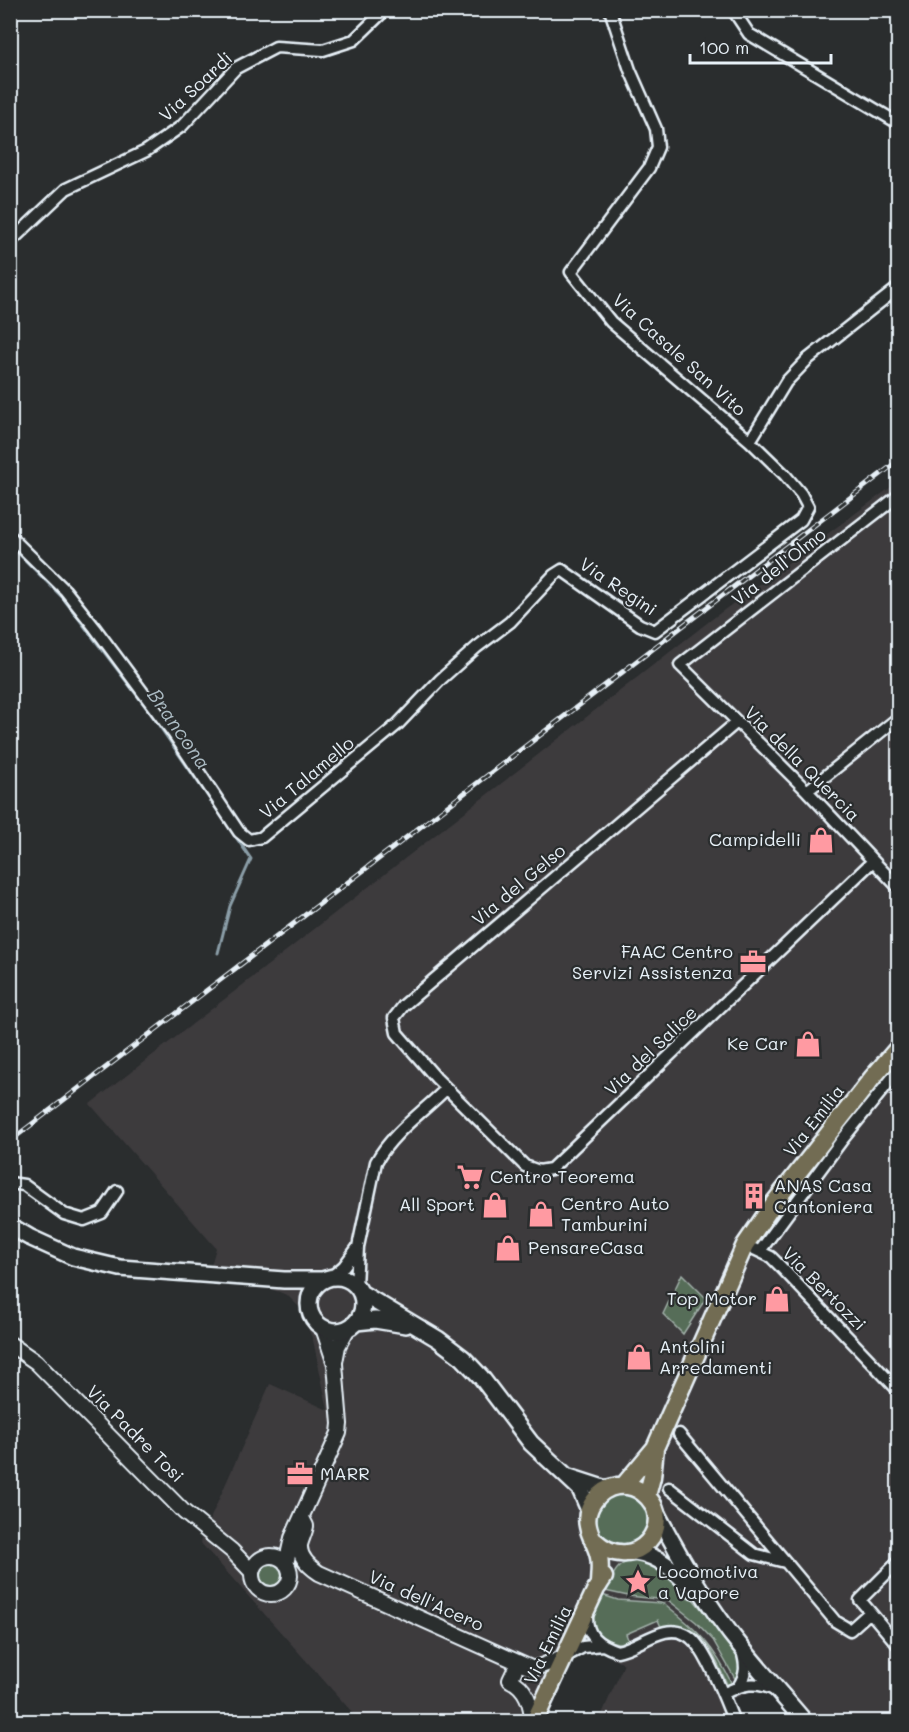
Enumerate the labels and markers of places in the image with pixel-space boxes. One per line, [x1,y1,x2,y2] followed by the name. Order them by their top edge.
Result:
[806,825,836,855] shop icon: Campidelli
[709,827,801,851] place label: Campidelli
[572,939,733,984] place label: FAAC Centro Servizi Assistenza
[738,947,768,977] office icon: FAAC Centro Servizi Assistenza
[793,1029,823,1059] shop icon: Ke Car
[727,1031,788,1055] place label: Ke Car
[455,1162,485,1192] supermarket icon: Centro Teorema
[490,1164,635,1188] place label: Centro Teorema
[774,1173,874,1218] place label: ANAS Casa Cantoniera
[739,1181,769,1211] building icon: ANAS Casa Cantoniera
[480,1190,510,1220] shop icon: All Sport
[561,1191,670,1236] place label: Centro Auto Tamburini
[399,1192,475,1216] place label: All Sport
[526,1199,556,1229] shop icon: Centro Auto Tamburini
[493,1233,523,1263] shop icon: PensareCasa
[528,1235,644,1259] place label: PensareCasa
[762,1284,792,1314] shop icon: Top Motor
[667,1286,757,1310] place label: Top Motor
[659,1334,772,1379] place label: Antolini Arredamenti
[624,1342,654,1372] shop icon: Antolini Arredamenti
[285,1459,315,1489] office icon: MARR
[320,1461,370,1485] place label: MARR
[658,1559,759,1604] place label: Locomotiva a Vapore
[623,1567,653,1597] place icon: Locomotiva a Vapore

